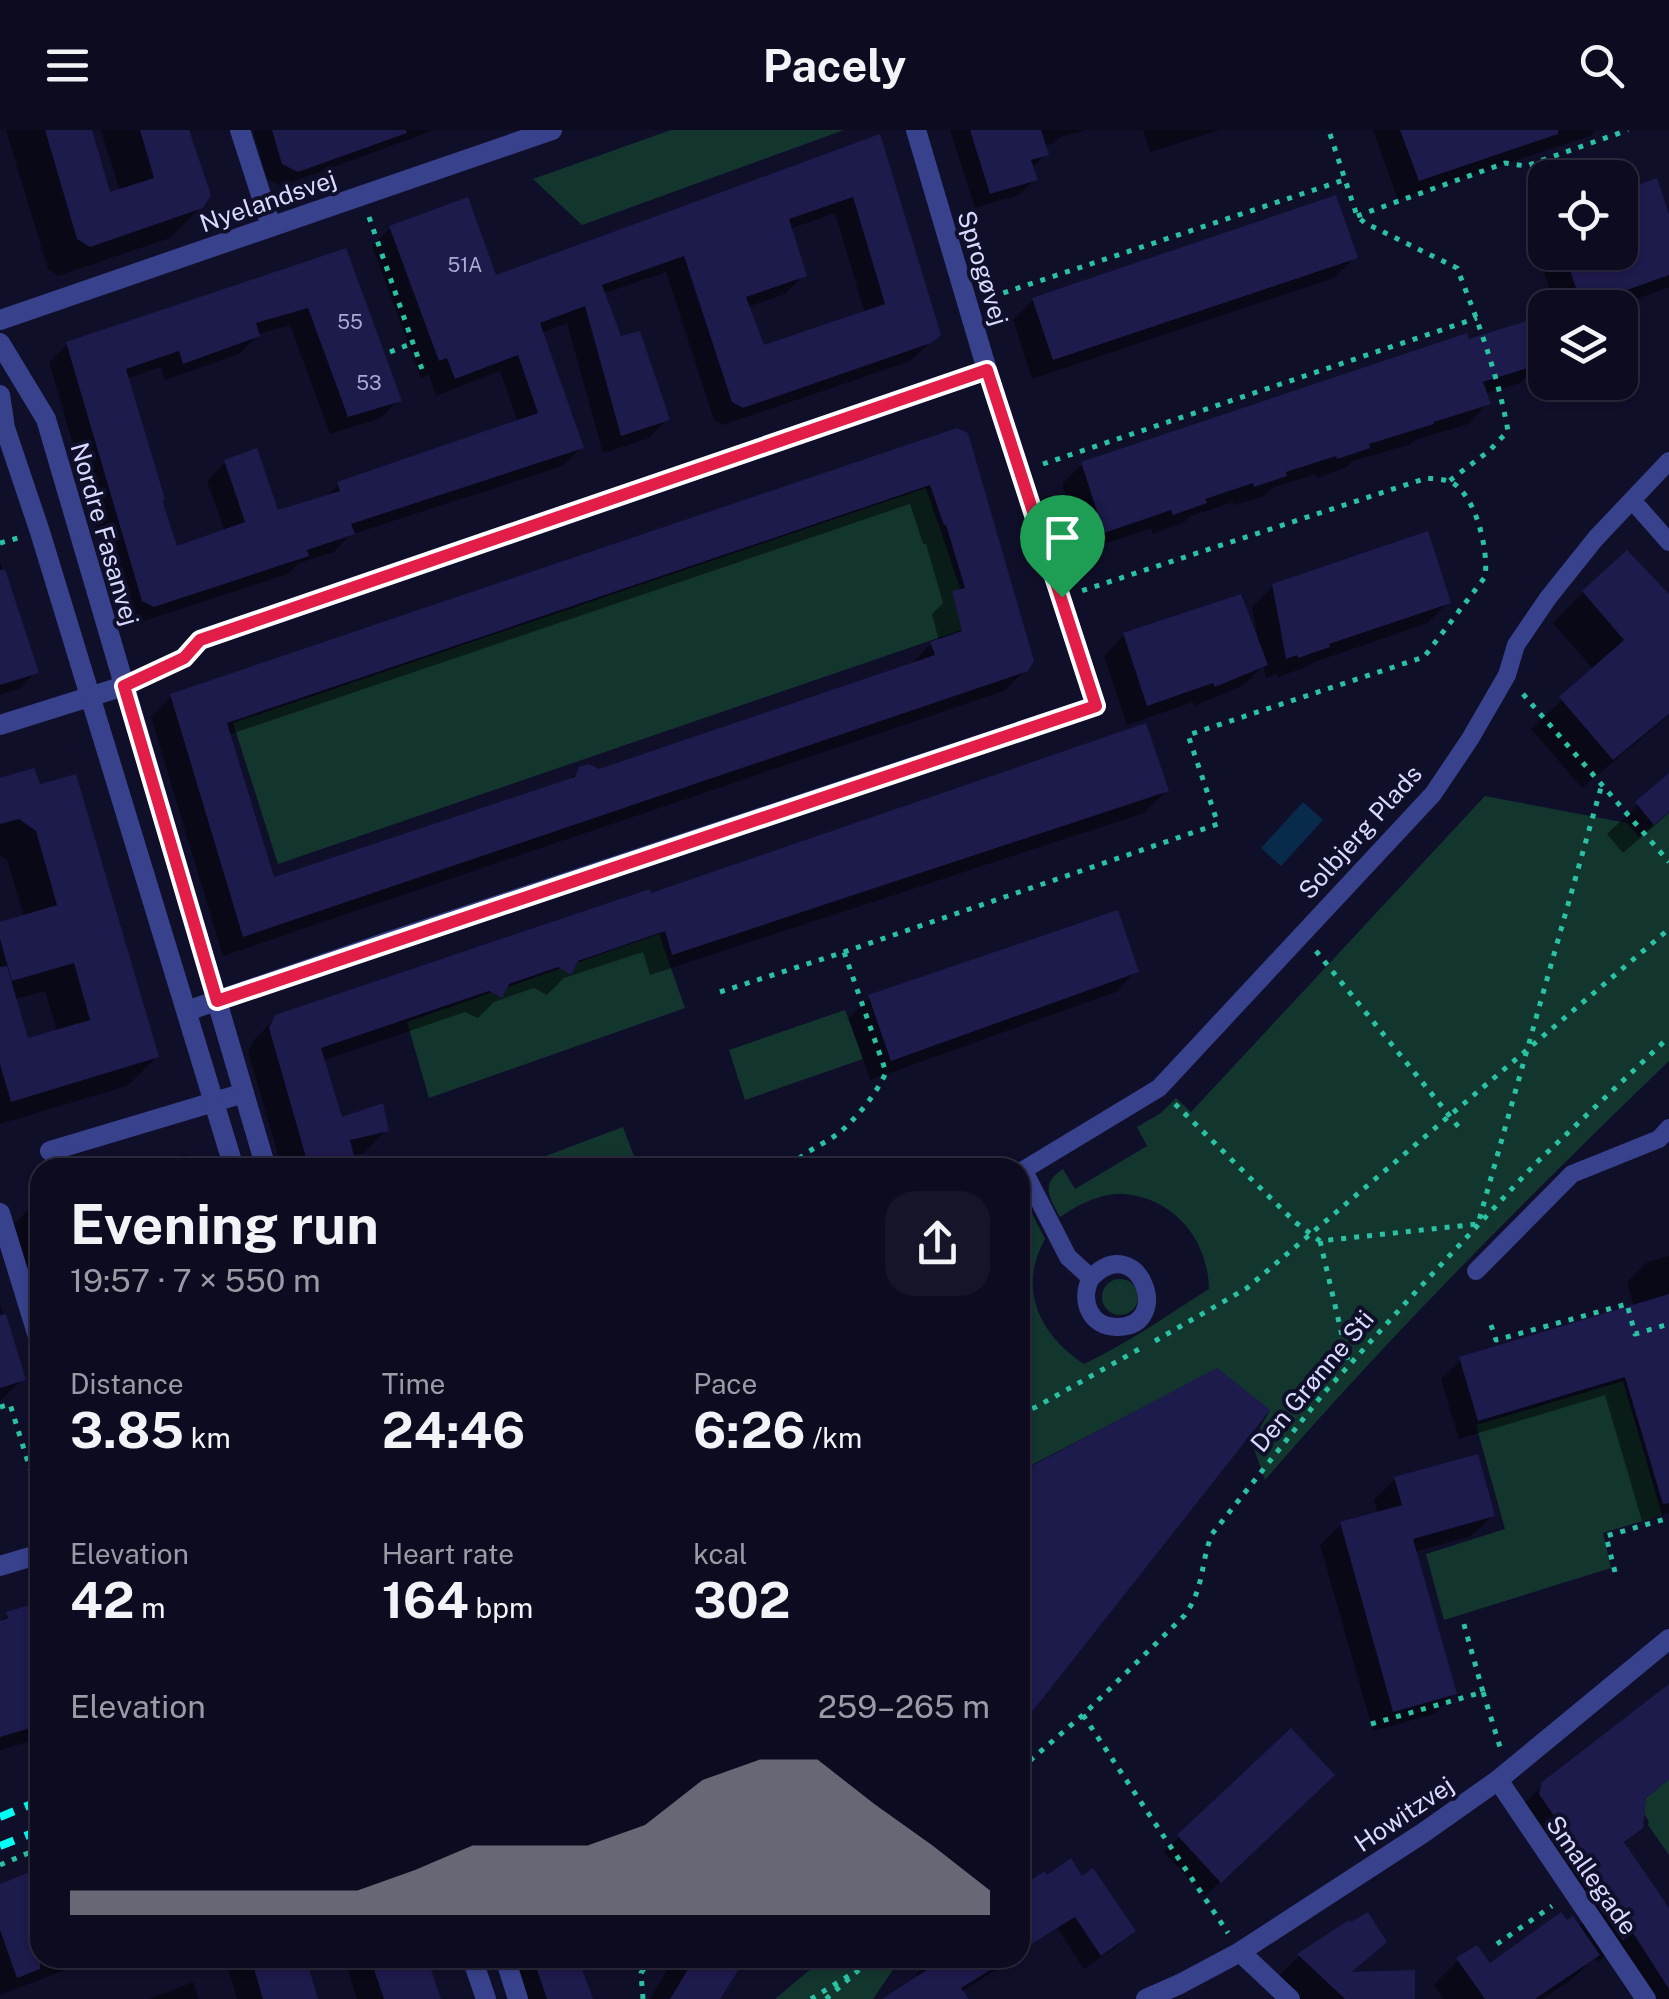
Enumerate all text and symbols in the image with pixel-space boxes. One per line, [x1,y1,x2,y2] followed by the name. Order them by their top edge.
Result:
[40,38,95,93] icon: menu
[1574,38,1629,93] icon: search
[763,39,906,92] text: Pacely
[1528,160,1638,400] map controls
[1528,160,1638,270] button: locate
[196,164,340,238] street label: Nyelandsvej
[951,207,1015,329] street label: Sprogøvej
[447,253,483,277] house number: 51A
[1528,290,1638,400] button: layers
[337,310,363,334] house number: 55
[356,371,382,395] house number: 53
[65,439,145,629] street label: Nordre Fasanvej
[1020,495,1105,598] pin
[1035,510,1090,565] icon: arrive
[1292,759,1428,905] street label: Solbjerg Plads
[885,1191,990,1296] button: share
[70,1192,379,1256] text: Evening run
[70,1262,321,1299] text: 19:57 · 7 × 550 m
[1244,1304,1380,1458] street label: Den Grønne Sti
[70,1367,184,1400] text: Distance
[382,1367,445,1400] text: Time
[693,1367,757,1400] text: Pace
[70,1400,184,1459] text: 3.85
[382,1400,525,1459] text: 24:46
[693,1400,806,1459] text: 6:26
[184,1421,231,1454] text: km
[806,1421,862,1454] text: /km
[70,1537,189,1570] text: Elevation
[382,1537,514,1570] text: Heart rate
[693,1537,747,1570] text: kcal
[70,1570,135,1629] text: 42
[382,1570,469,1629] text: 164
[693,1570,790,1629] text: 302
[135,1591,166,1624] text: m
[469,1591,533,1624] text: bpm
[70,1688,206,1725] text: Elevation
[818,1688,990,1725] text: 259–265 m
[1349,1770,1459,1858] street label: Howitzvej
[1540,1810,1644,1940] street label: Smallegade

